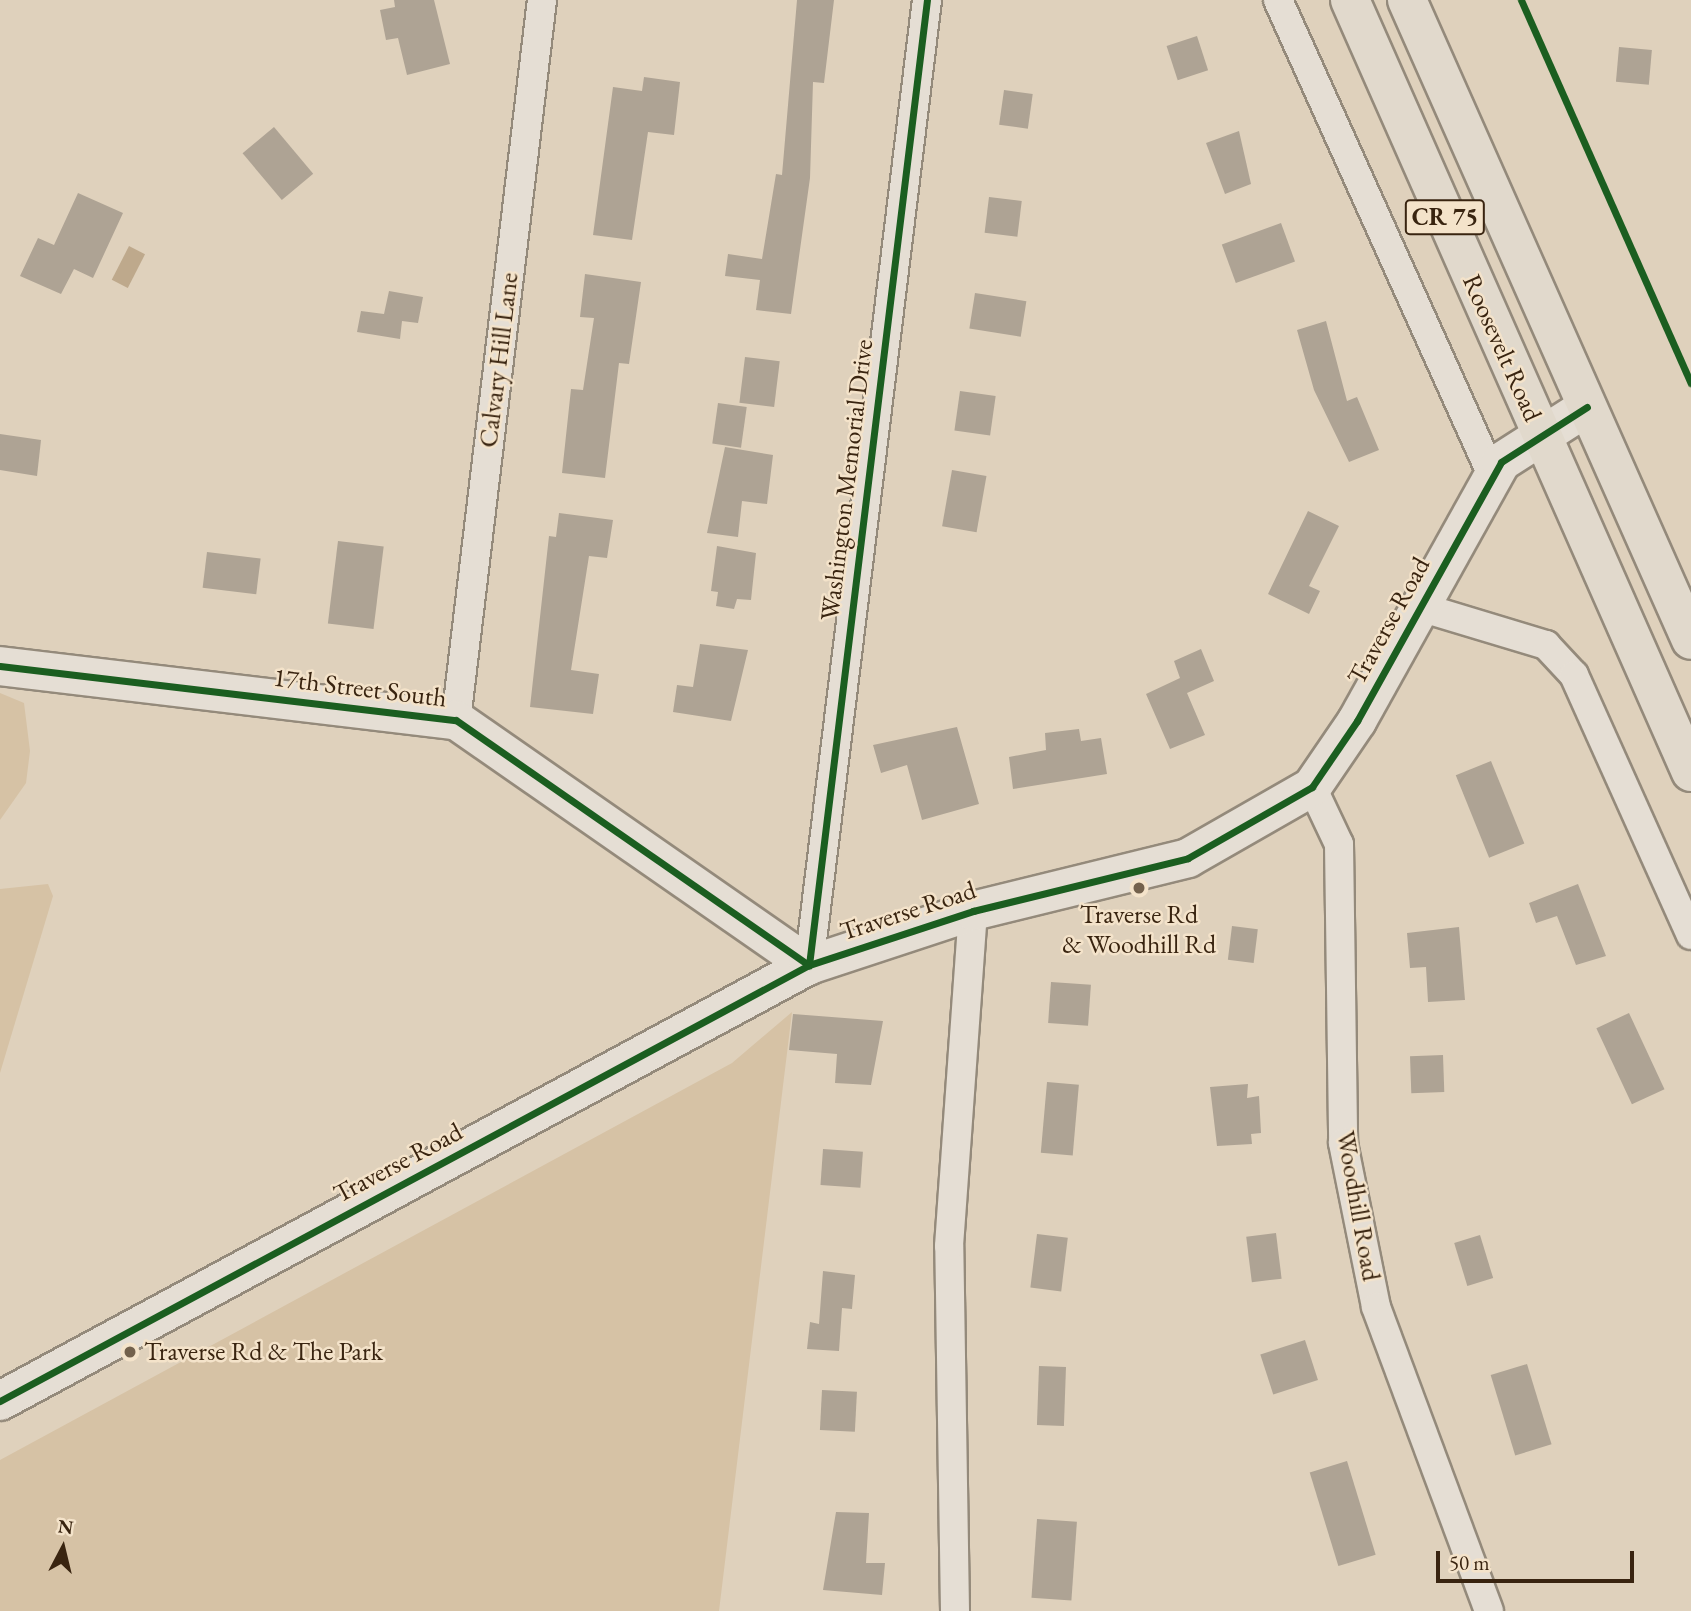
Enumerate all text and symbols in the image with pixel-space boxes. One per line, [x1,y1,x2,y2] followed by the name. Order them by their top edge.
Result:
[1405,196,1485,238] road number: CR 75
[1456,270,1548,426] street label: Roosevelt Road
[473,271,525,449] street label: Calvary Hill Lane
[814,338,880,622] street label: Washington Memorial Drive
[1341,552,1437,690] street label: Traverse Road
[272,662,448,714] street label: 17th Street South
[836,874,980,948] street label: Traverse Road
[1131,880,1147,896] marker: Traverse Rd & Woodhill Rd
[1062,899,1216,960] place label: Traverse Rd & Woodhill Rd
[328,1116,468,1210] street label: Traverse Road
[1329,1128,1387,1284] street label: Woodhill Road
[144,1336,383,1368] place label: Traverse Rd & The Park
[122,1344,138,1360] marker: Traverse Rd & The Park
[28,1513,98,1583] north arrow
[56,1513,75,1540] text: N
[1439,1538,1637,1582] scale bar
[1449,1549,1490,1576] text: 50 m

